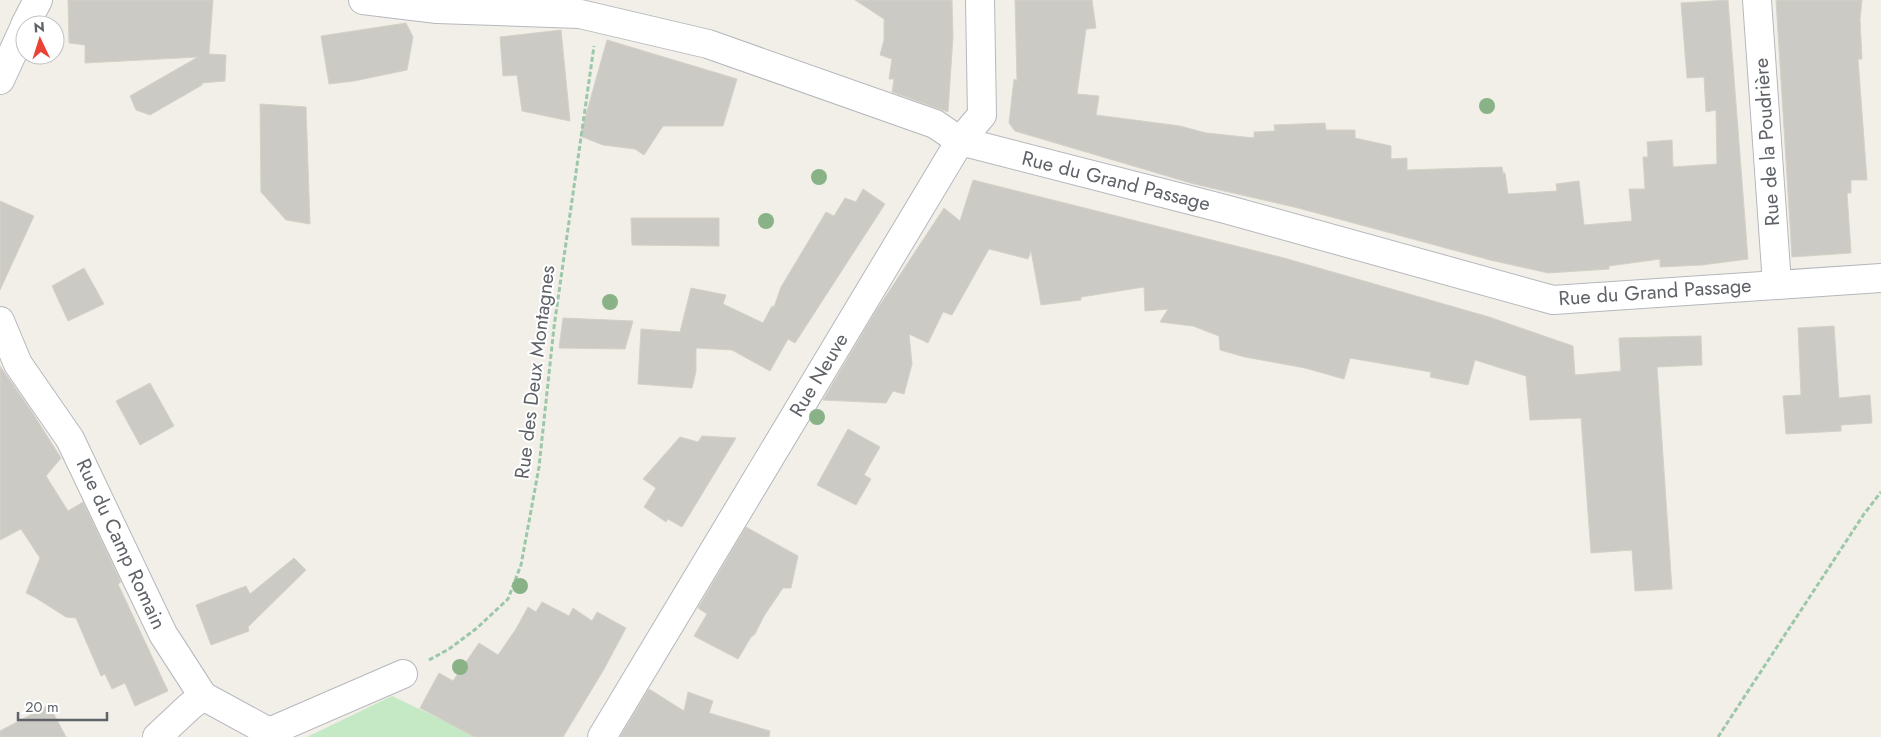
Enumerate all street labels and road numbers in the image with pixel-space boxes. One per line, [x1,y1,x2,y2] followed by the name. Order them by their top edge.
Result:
[1747,57,1787,227] street label: Rue de la Poudrière
[1019,144,1213,218] street label: Rue du Grand Passage
[508,264,562,480] street label: Rue des Deux Montagnes
[1558,271,1752,313] street label: Rue du Grand Passage
[783,328,855,422] street label: Rue Neuve
[69,454,173,634] street label: Rue du Camp Romain

